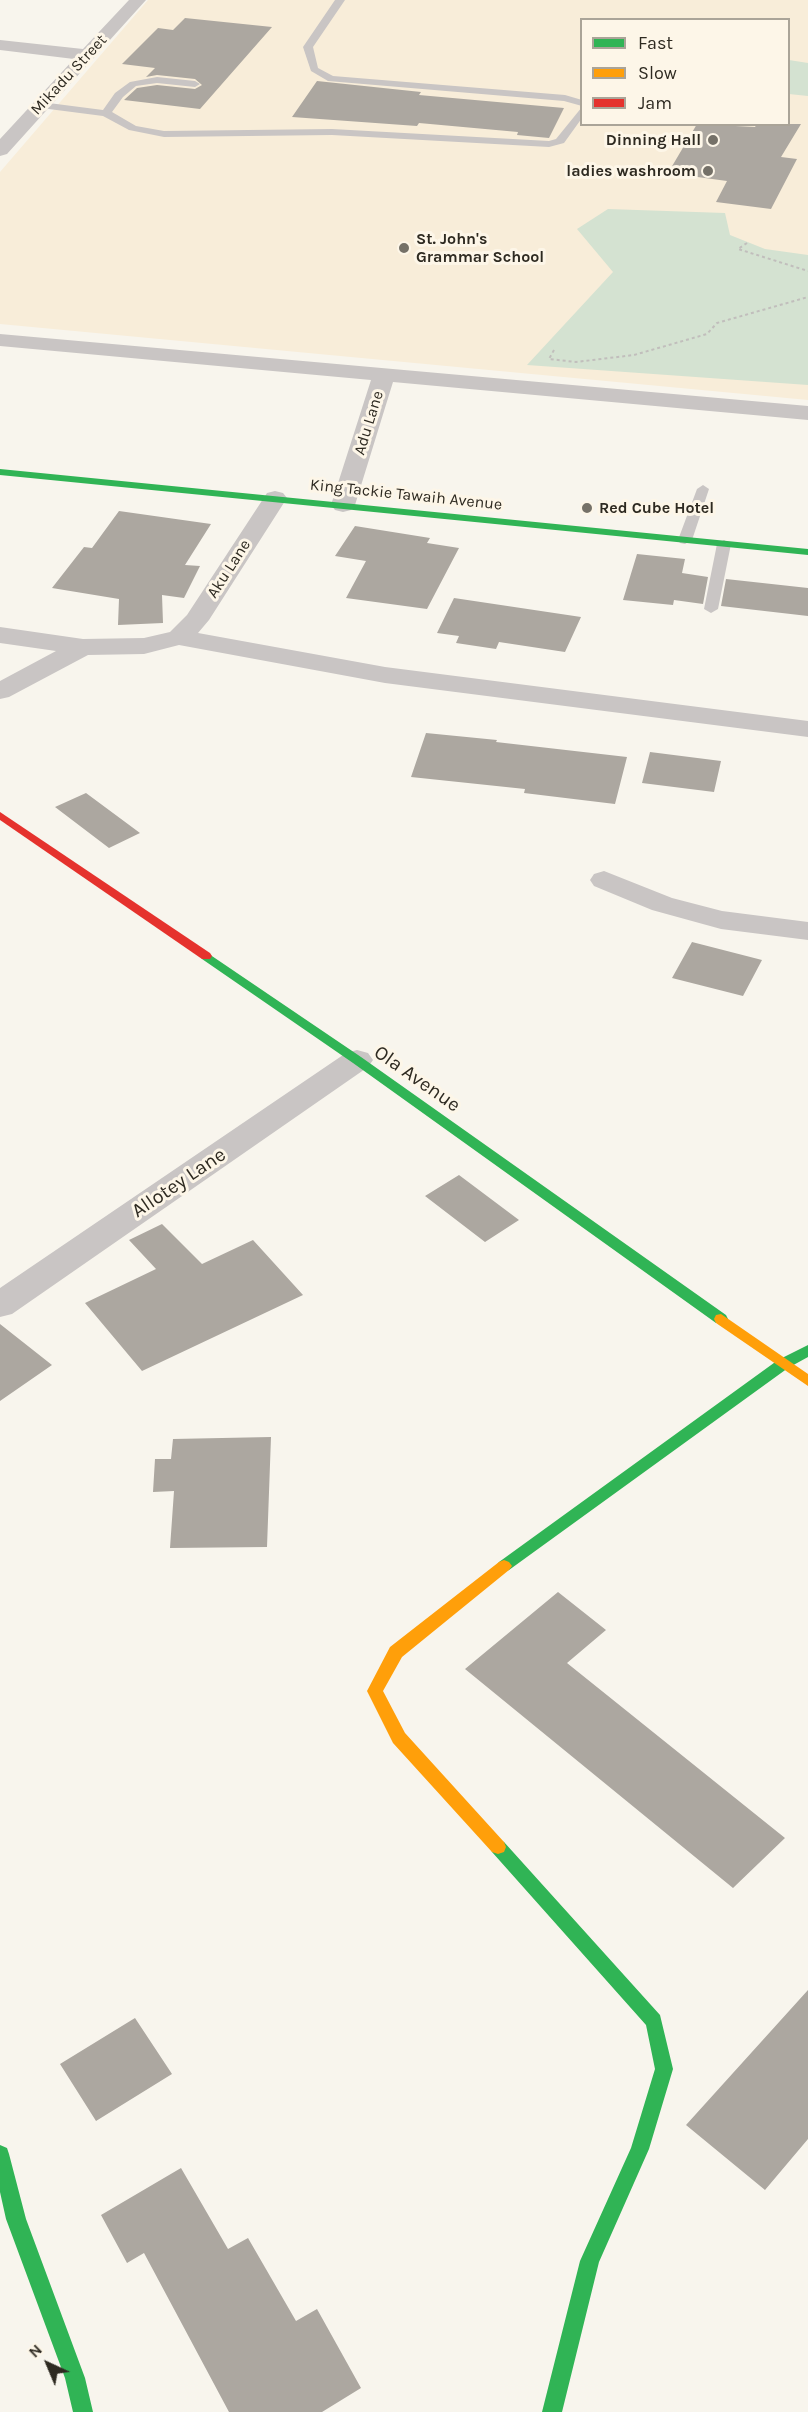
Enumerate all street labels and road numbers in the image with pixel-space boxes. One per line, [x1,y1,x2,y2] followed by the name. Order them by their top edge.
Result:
[27,31,111,119] street label: Mikadu Street
[350,388,388,458] street label: Adu Lane
[309,475,503,515] street label: King Tackie Tawaih Avenue
[203,536,255,602] street label: Aku Lane
[369,1040,465,1118] street label: Ola Avenue
[127,1143,231,1223] street label: Allotey Lane

